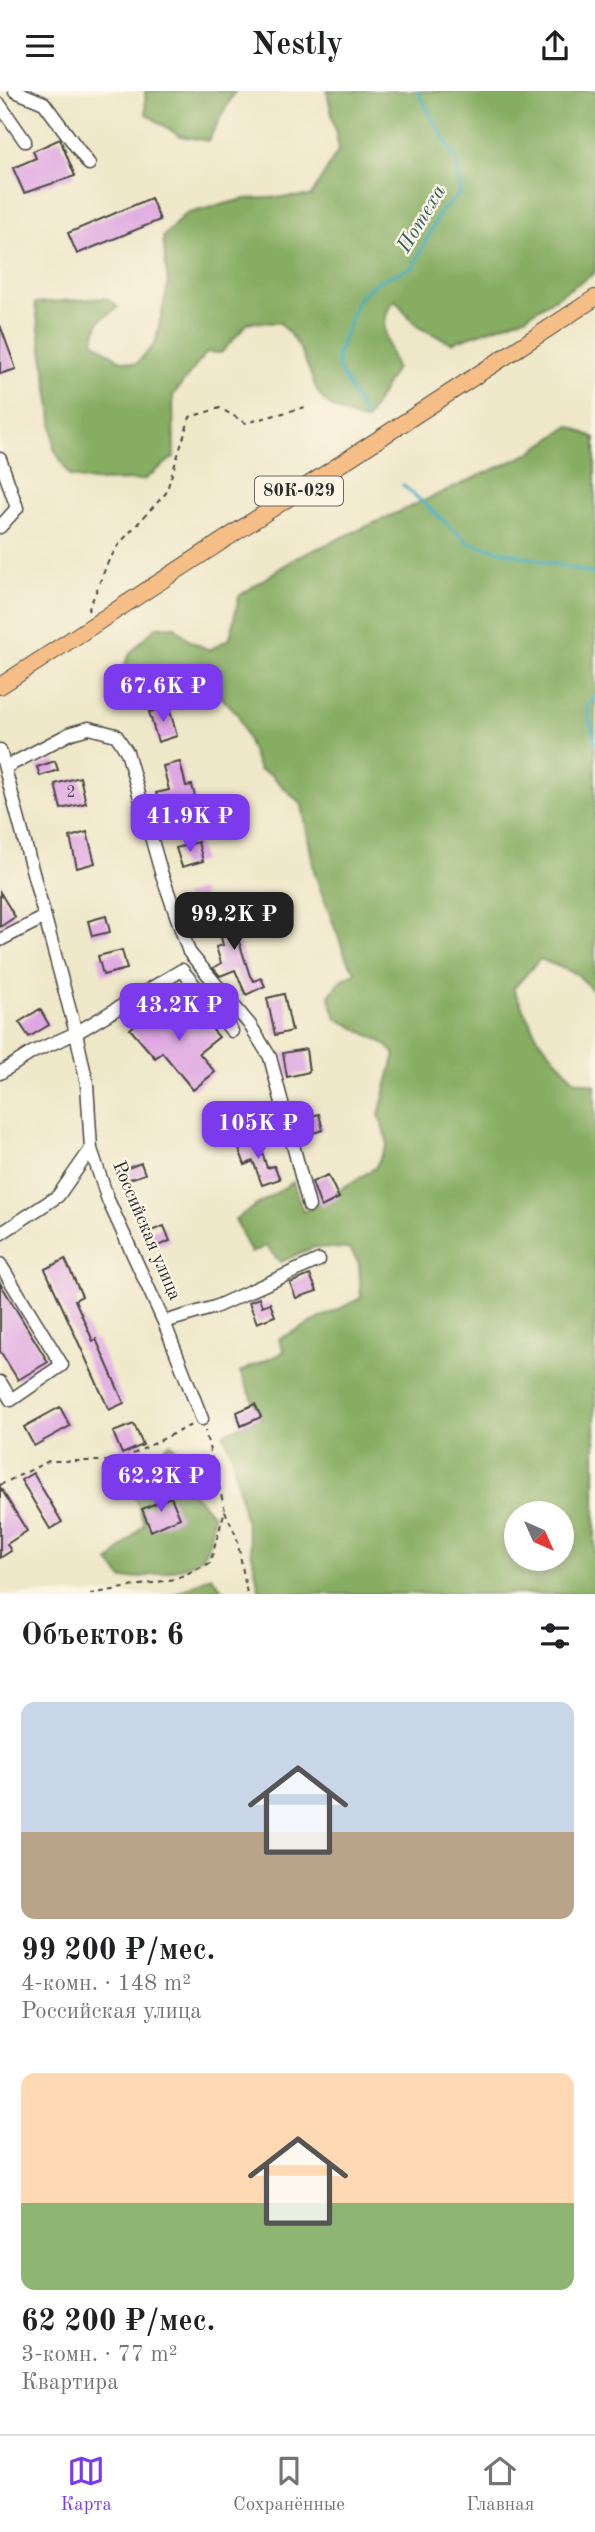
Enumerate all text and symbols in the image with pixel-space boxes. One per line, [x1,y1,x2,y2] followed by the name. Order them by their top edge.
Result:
[21,27,59,65] icon: menu
[536,27,574,65] icon: share
[252,30,343,62] text: Nestly
[393,182,450,257] water label: Потеха
[255,477,343,505] road number: 80К-029
[98,665,228,724] pin: 67.6K ₽
[120,675,206,698] text: 67.6K ₽
[66,785,76,801] house number: 2
[125,795,255,854] pin: 41.9K ₽
[147,805,233,828] text: 41.9K ₽
[169,893,299,952] pin: 99.2K ₽
[191,903,277,926] text: 99.2K ₽
[114,983,244,1043] pin: 43.2K ₽
[136,994,222,1017] text: 43.2K ₽
[201,1101,315,1161] pin: 105K ₽
[218,1112,298,1135] text: 105K ₽
[108,1159,184,1304] street label: Российская улица
[96,1455,226,1514] pin: 62.2K ₽
[118,1465,204,1488] text: 62.2K ₽
[504,1501,574,1571] north arrow
[504,1501,574,1571] map controls
[536,1617,574,1655] icon: filters
[21,1621,184,1651] text: Объектов: 6
[235,1747,361,1873] icon: home
[21,1936,215,1966] text: 99 200 ₽/мес.
[21,1972,191,1995] text: 4-комн. · 148 m²
[21,2000,202,2023] text: Российская улица
[235,2118,361,2244] icon: home
[21,2307,215,2337] text: 62 200 ₽/мес.
[21,2343,178,2366] text: 3-комн. · 77 m²
[21,2371,119,2394] text: Квартира
[61,2452,112,2517] tab: Карта
[233,2452,345,2517] tab: Сохранённые
[466,2452,534,2517] tab: Главная

